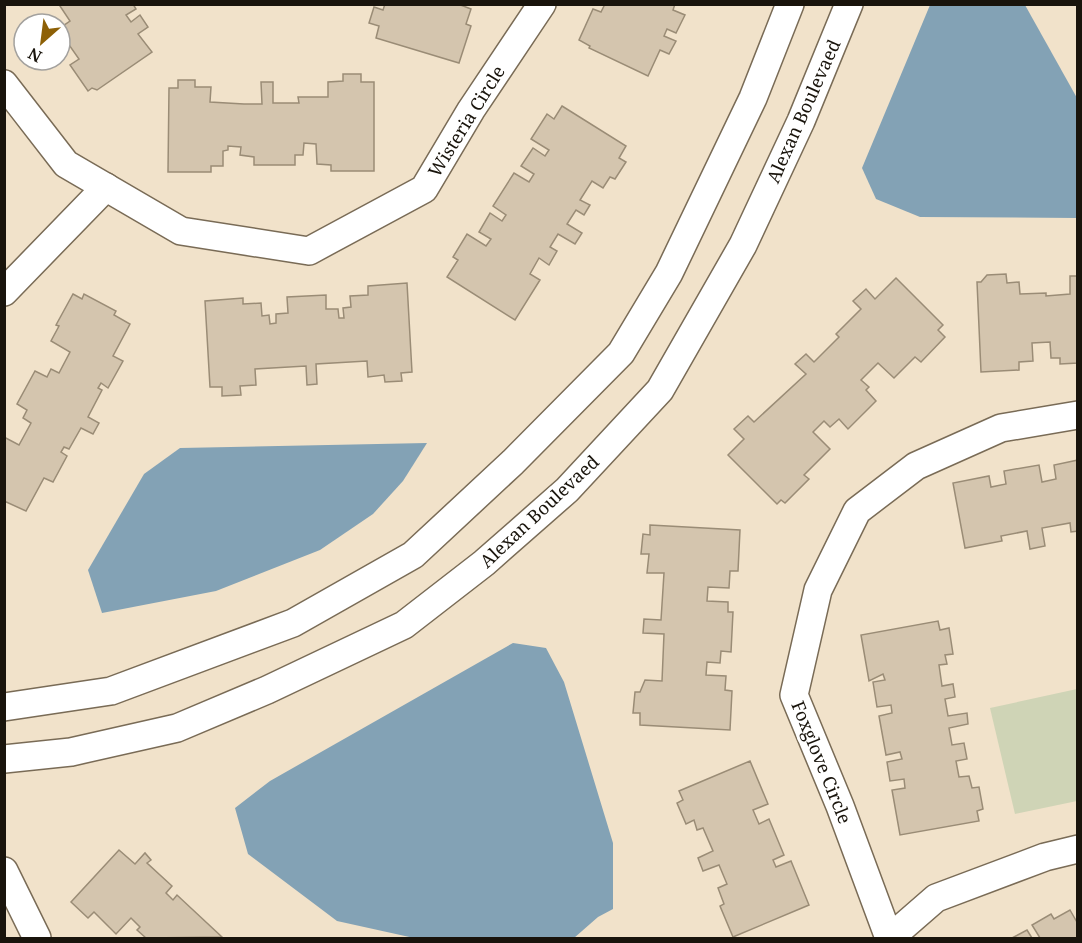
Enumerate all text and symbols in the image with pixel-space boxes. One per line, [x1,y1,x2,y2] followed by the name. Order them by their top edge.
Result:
[12,12,72,72] north arrow
[761,35,845,187] street label: Alexan Boulevaed
[24,42,46,68] text: N
[422,61,510,181] street label: Wisteria Circle
[474,449,604,573] street label: Alexan Boulevaed
[786,697,858,827] street label: Foxglove Circle

